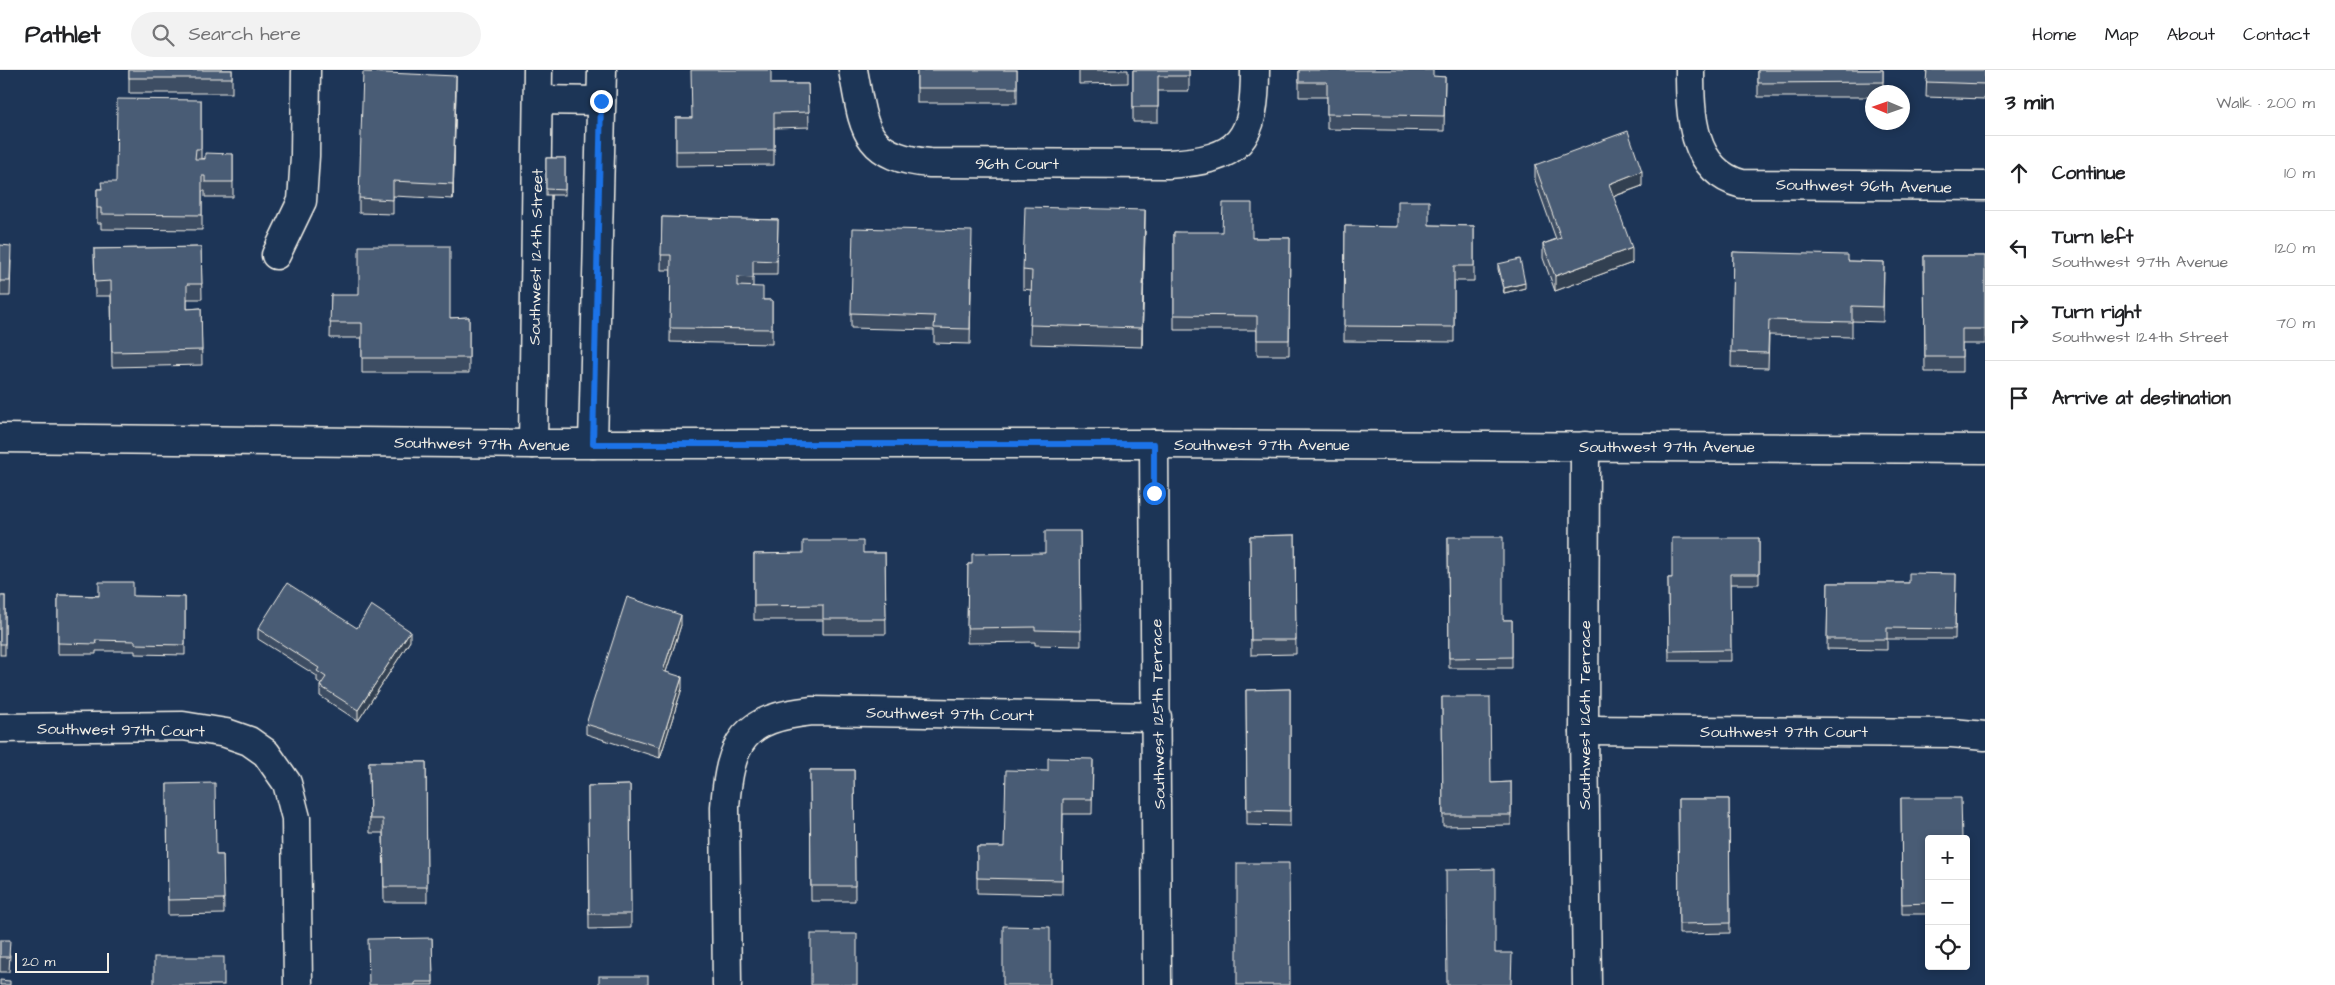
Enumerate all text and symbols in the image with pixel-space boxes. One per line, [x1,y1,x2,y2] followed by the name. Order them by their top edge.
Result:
[131,12,481,57] search box
[25,18,101,52] text: Pathlet
[149,21,177,49] icon: search
[189,21,301,48] text: Search here
[2032,22,2077,47] text: Home
[2105,22,2139,47] text: Map
[2167,22,2215,47] text: About
[2243,22,2310,47] text: Contact
[1865,85,1910,130] north arrow
[2005,88,2054,117] text: 3 min
[590,90,613,113] route end
[2216,92,2315,114] text: Walk · 200 m
[975,153,1059,175] street label: 96th Court
[2005,159,2033,187] icon: ahead
[2052,160,2126,187] text: Continue
[2284,162,2315,184] text: 10 m
[523,168,549,345] street label: Southwest 124th Street
[1776,173,1953,199] street label: Southwest 96th Avenue
[2052,224,2133,251] text: Turn left
[2005,234,2033,262] icon: left
[2275,237,2315,259] text: 120 m
[2052,251,2228,273] text: Southwest 97th Avenue
[2052,299,2141,326] text: Turn right
[2005,309,2033,337] icon: right
[2276,312,2315,334] text: 70 m
[2052,326,2229,348] text: Southwest 124th Street
[2005,384,2033,412] icon: arrive
[2052,385,2231,412] text: Arrive at destination
[394,431,571,457] street label: Southwest 97th Avenue
[1174,434,1350,456] street label: Southwest 97th Avenue
[1579,436,1755,458] street label: Southwest 97th Avenue
[1143,482,1166,505] route start
[1145,618,1171,810] street label: Southwest 125th Terrace
[1574,620,1596,810] street label: Southwest 126th Terrace
[866,702,1035,726] street label: Southwest 97th Court
[37,718,206,742] street label: Southwest 97th Court
[1700,721,1868,743] street label: Southwest 97th Court
[1925,835,1970,970] map controls
[1925,835,1970,880] button: +
[1925,880,1970,925] button: −
[1925,925,1970,970] button: locate
[15,950,109,973] scale bar
[22,952,55,972] text: 20 m

